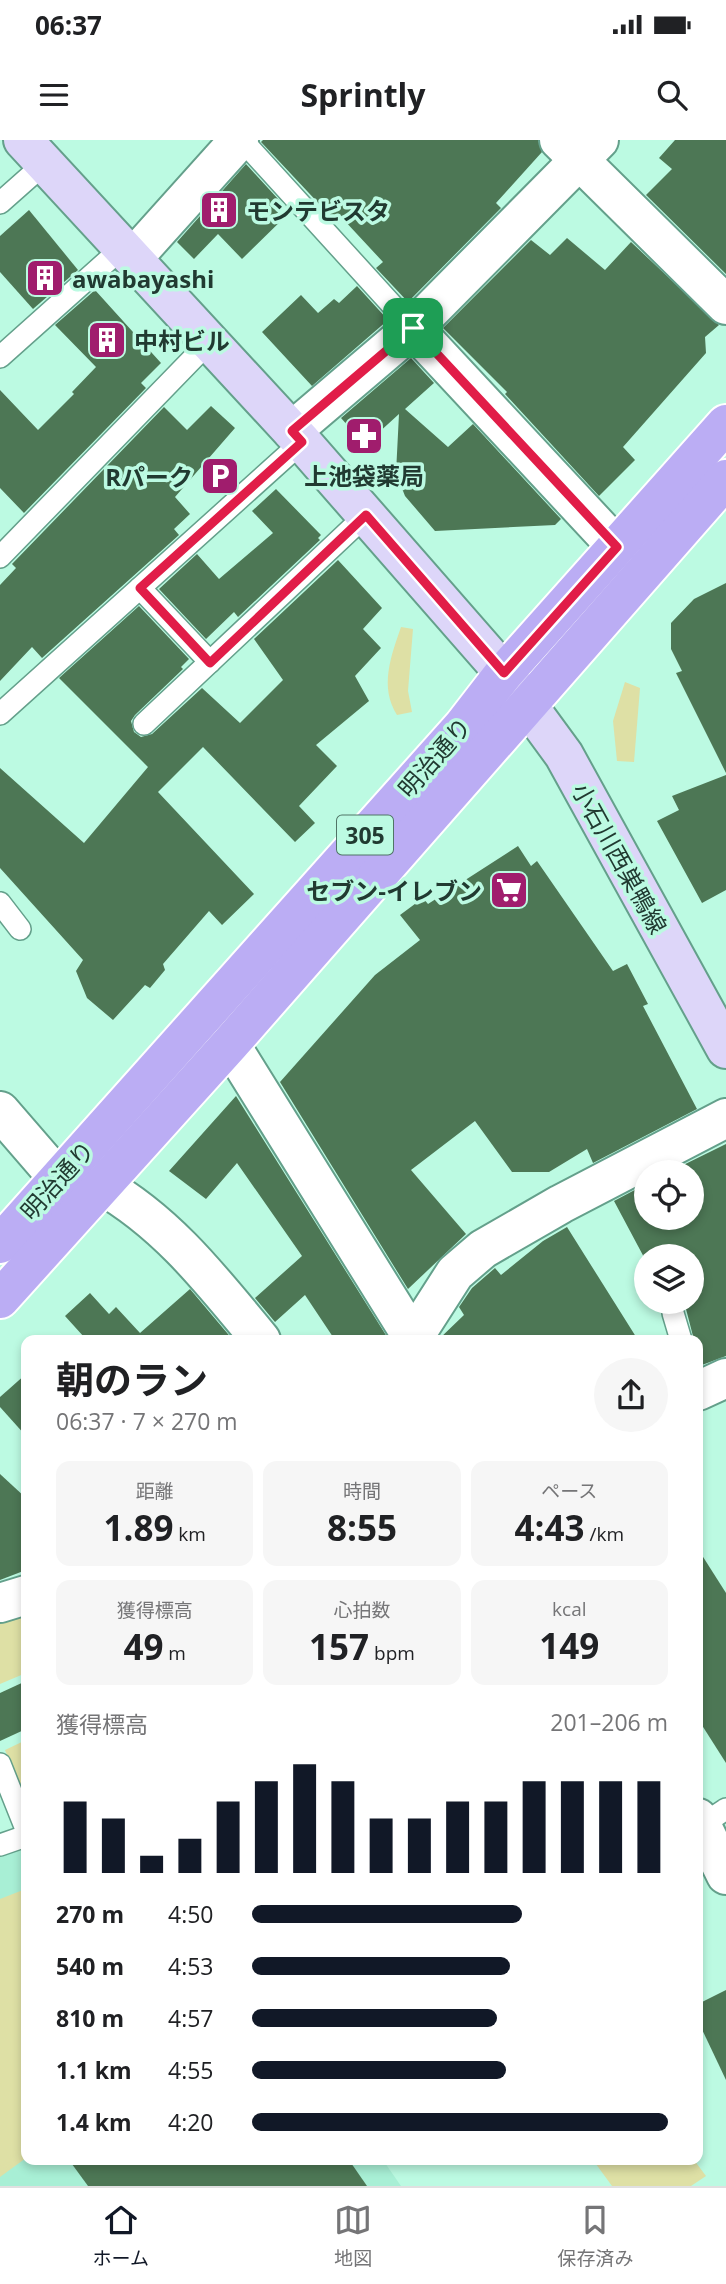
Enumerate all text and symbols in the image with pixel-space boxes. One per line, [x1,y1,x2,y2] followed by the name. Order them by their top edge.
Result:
[35,7,102,43] text: 06:37
[300,73,426,116] text: Sprintly
[35,76,73,114] icon: menu
[653,76,691,114] icon: search
[198,189,240,231] building icon: モンテビスタ
[246,194,390,227] place label: モンテビスタ
[24,257,66,299] building icon: awabayashi
[72,262,214,295] place label: awabayashi
[383,298,443,358] pin
[394,309,432,347] icon: arrive
[86,319,128,361] building icon: 中村ビル
[134,324,230,357] place label: 中村ビル
[343,415,385,457] pharmacy icon: 上池袋薬局
[199,455,241,497] parking icon: Rパーク
[304,459,424,492] place label: 上池袋薬局
[105,460,193,493] place label: Rパーク
[390,710,478,804] street label: 明治通り
[565,777,675,939] street label: 小石川西巣鴨線
[337,816,393,855] road number: 305
[488,869,530,911] supermarket icon: セブン-イレブン
[306,874,482,907] place label: セブン-イレブン
[13,1133,101,1227] street label: 明治通り
[634,1160,704,1314] map controls
[634,1160,704,1230] button: locate
[634,1244,704,1314] button: layers
[56,1353,208,1405] text: 朝のラン
[594,1358,668,1432] button: share
[56,1405,238,1437] text: 06:37 · 7 × 270 m
[136,1478,174,1504] text: 距離
[343,1478,381,1504] text: 時間
[541,1478,597,1504] text: ペース
[103,1504,173,1551] text: 1.89
[327,1504,397,1551] text: 8:55
[515,1504,585,1551] text: 4:43
[173,1521,206,1547] text: km
[585,1521,624,1547] text: /km
[552,1596,587,1622] text: kcal
[117,1597,193,1623] text: 獲得標高
[333,1597,391,1623] text: 心拍数
[539,1622,599,1669] text: 149
[123,1623,163,1670] text: 49
[309,1623,369,1670] text: 157
[163,1640,186,1666] text: m
[369,1640,415,1666] text: bpm
[550,1706,668,1738] text: 201–206 m
[56,1708,148,1740] text: 獲得標高
[56,1898,124,1930] text: 270 m
[168,1898,214,1930] text: 4:50
[56,1950,124,1982] text: 540 m
[168,1950,214,1982] text: 4:53
[56,2002,124,2034] text: 810 m
[168,2002,214,2034] text: 4:57
[56,2054,132,2086] text: 1.1 km
[168,2054,214,2086] text: 4:55
[56,2106,132,2138] text: 1.4 km
[168,2106,214,2138] text: 4:20
[93,2201,149,2271] tab: ホーム
[334,2201,372,2271] tab: 地図
[557,2201,633,2271] tab: 保存済み

